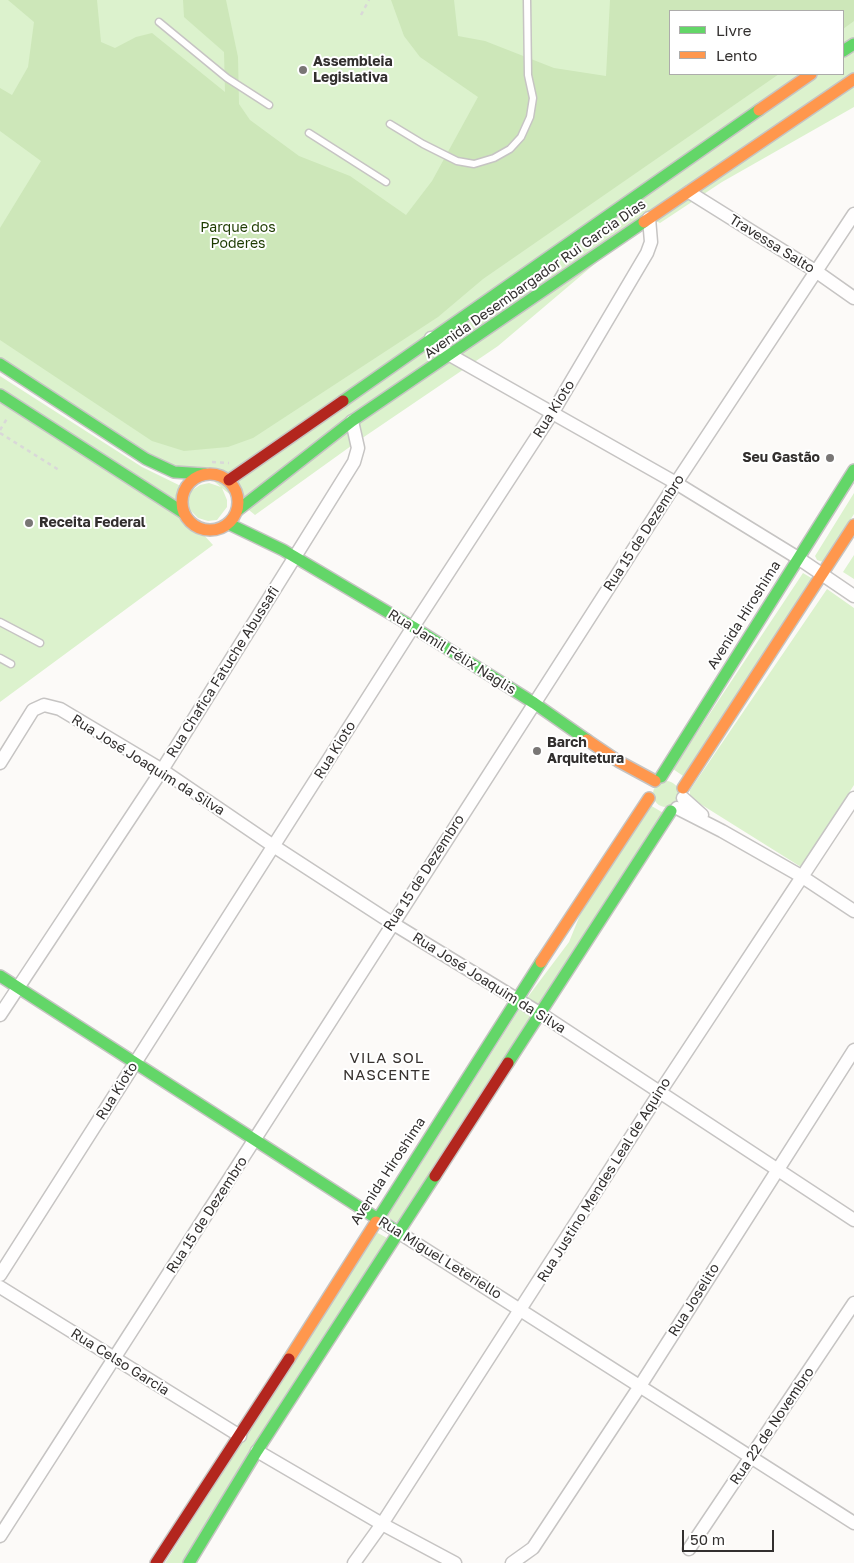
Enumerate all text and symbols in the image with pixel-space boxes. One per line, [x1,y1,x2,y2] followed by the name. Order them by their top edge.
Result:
[669,10,844,75] legend
[716,21,751,39] text: Livre
[716,46,757,64] text: Lento
[313,54,393,86] place label: Assembleia Legislativa
[297,64,309,76] marker: Assembleia Legislativa
[421,196,649,362] street label: Avenida Desembargador Rui Garcia Dias
[726,211,818,277] street label: Travessa Salto
[200,220,276,252] park label: Parque dos Poderes
[530,377,578,441] street label: Rua Kioto
[742,450,820,466] place label: Seu Gastão
[824,452,836,464] marker: Seu Gastão
[600,472,688,594] street label: Rua 15 de Dezembro
[39,515,146,531] place label: Receita Federal
[23,517,35,529] marker: Receita Federal
[704,558,784,672] street label: Avenida Hiroshima
[163,583,283,761] street label: Rua Chafica Fatuche Abussafi
[385,606,519,698] street label: Rua Jamil Félix Naglis
[68,711,228,819] street label: Rua José Joaquim da Silva
[311,718,359,782] street label: Rua Kioto
[547,735,624,768] place label: Barch Arquitetura
[531,745,543,757] marker: Barch Arquitetura
[380,812,468,934] street label: Rua 15 de Dezembro
[409,929,569,1037] street label: Rua José Joaquim da Silva
[342,1049,432,1084] district label: VILA SOL NASCENTE
[93,1059,141,1123] street label: Rua Kioto
[534,1075,674,1285] street label: Rua Justino Mendes Leal de Aquino
[347,1114,429,1228] street label: Avenida Hiroshima
[163,1154,251,1276] street label: Rua 15 de Dezembro
[375,1213,505,1303] street label: Rua Miguel Leteriello
[665,1260,723,1340] street label: Rua Joselito
[68,1325,172,1399] street label: Rua Celso Garcia
[726,1364,818,1488] street label: Rua 22 de Novembro
[684,1520,776,1552] scale bar
[690,1530,725,1548] text: 50 m

